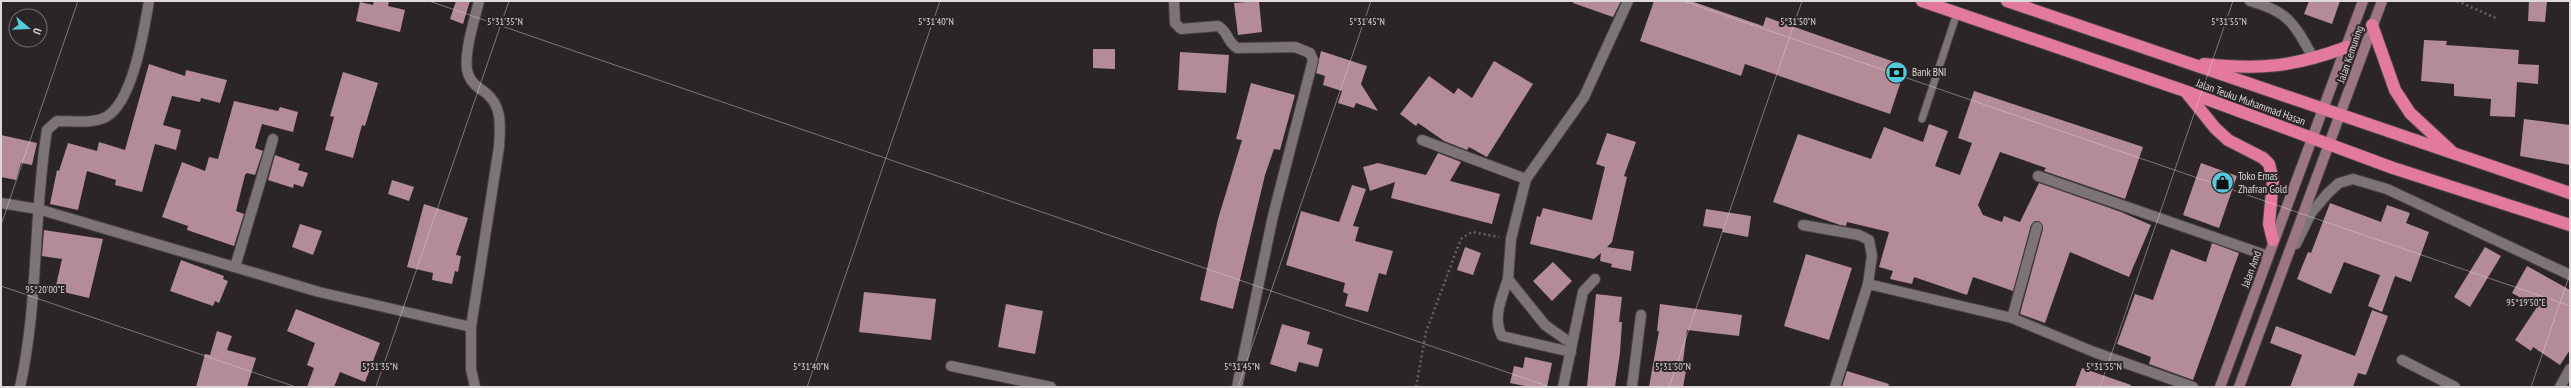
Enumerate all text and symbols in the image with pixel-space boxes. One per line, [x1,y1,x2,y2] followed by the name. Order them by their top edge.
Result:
[8,8,48,48] north arrow
[487,15,523,28] text: 5°31'35"N
[918,15,954,28] text: 5°31'40"N
[1349,15,1385,28] text: 5°31'45"N
[1780,15,1816,28] text: 5°31'50"N
[2211,15,2247,28] text: 5°31'55"N
[2333,23,2366,85] street label: Jalan Kemuning
[30,26,45,37] text: U
[1883,59,1909,85] bank icon: Bank BNI
[1912,65,1946,79] place label: Bank BNI
[2193,75,2308,128] street label: Jalan Teuku Muhammad Hasan
[2209,169,2235,195] shop icon: Toko Emas Zhafran Gold
[2238,169,2287,196] place label: Toko Emas Zhafran Gold
[2238,249,2264,290] street label: Jalan Amd
[25,283,65,296] text: 95°20'00"E
[2506,296,2546,309] text: 95°19'50"E
[362,360,398,373] text: 5°31'35"N
[793,360,829,373] text: 5°31'40"N
[1224,360,1260,373] text: 5°31'45"N
[1655,360,1691,373] text: 5°31'50"N
[2086,360,2122,373] text: 5°31'55"N

